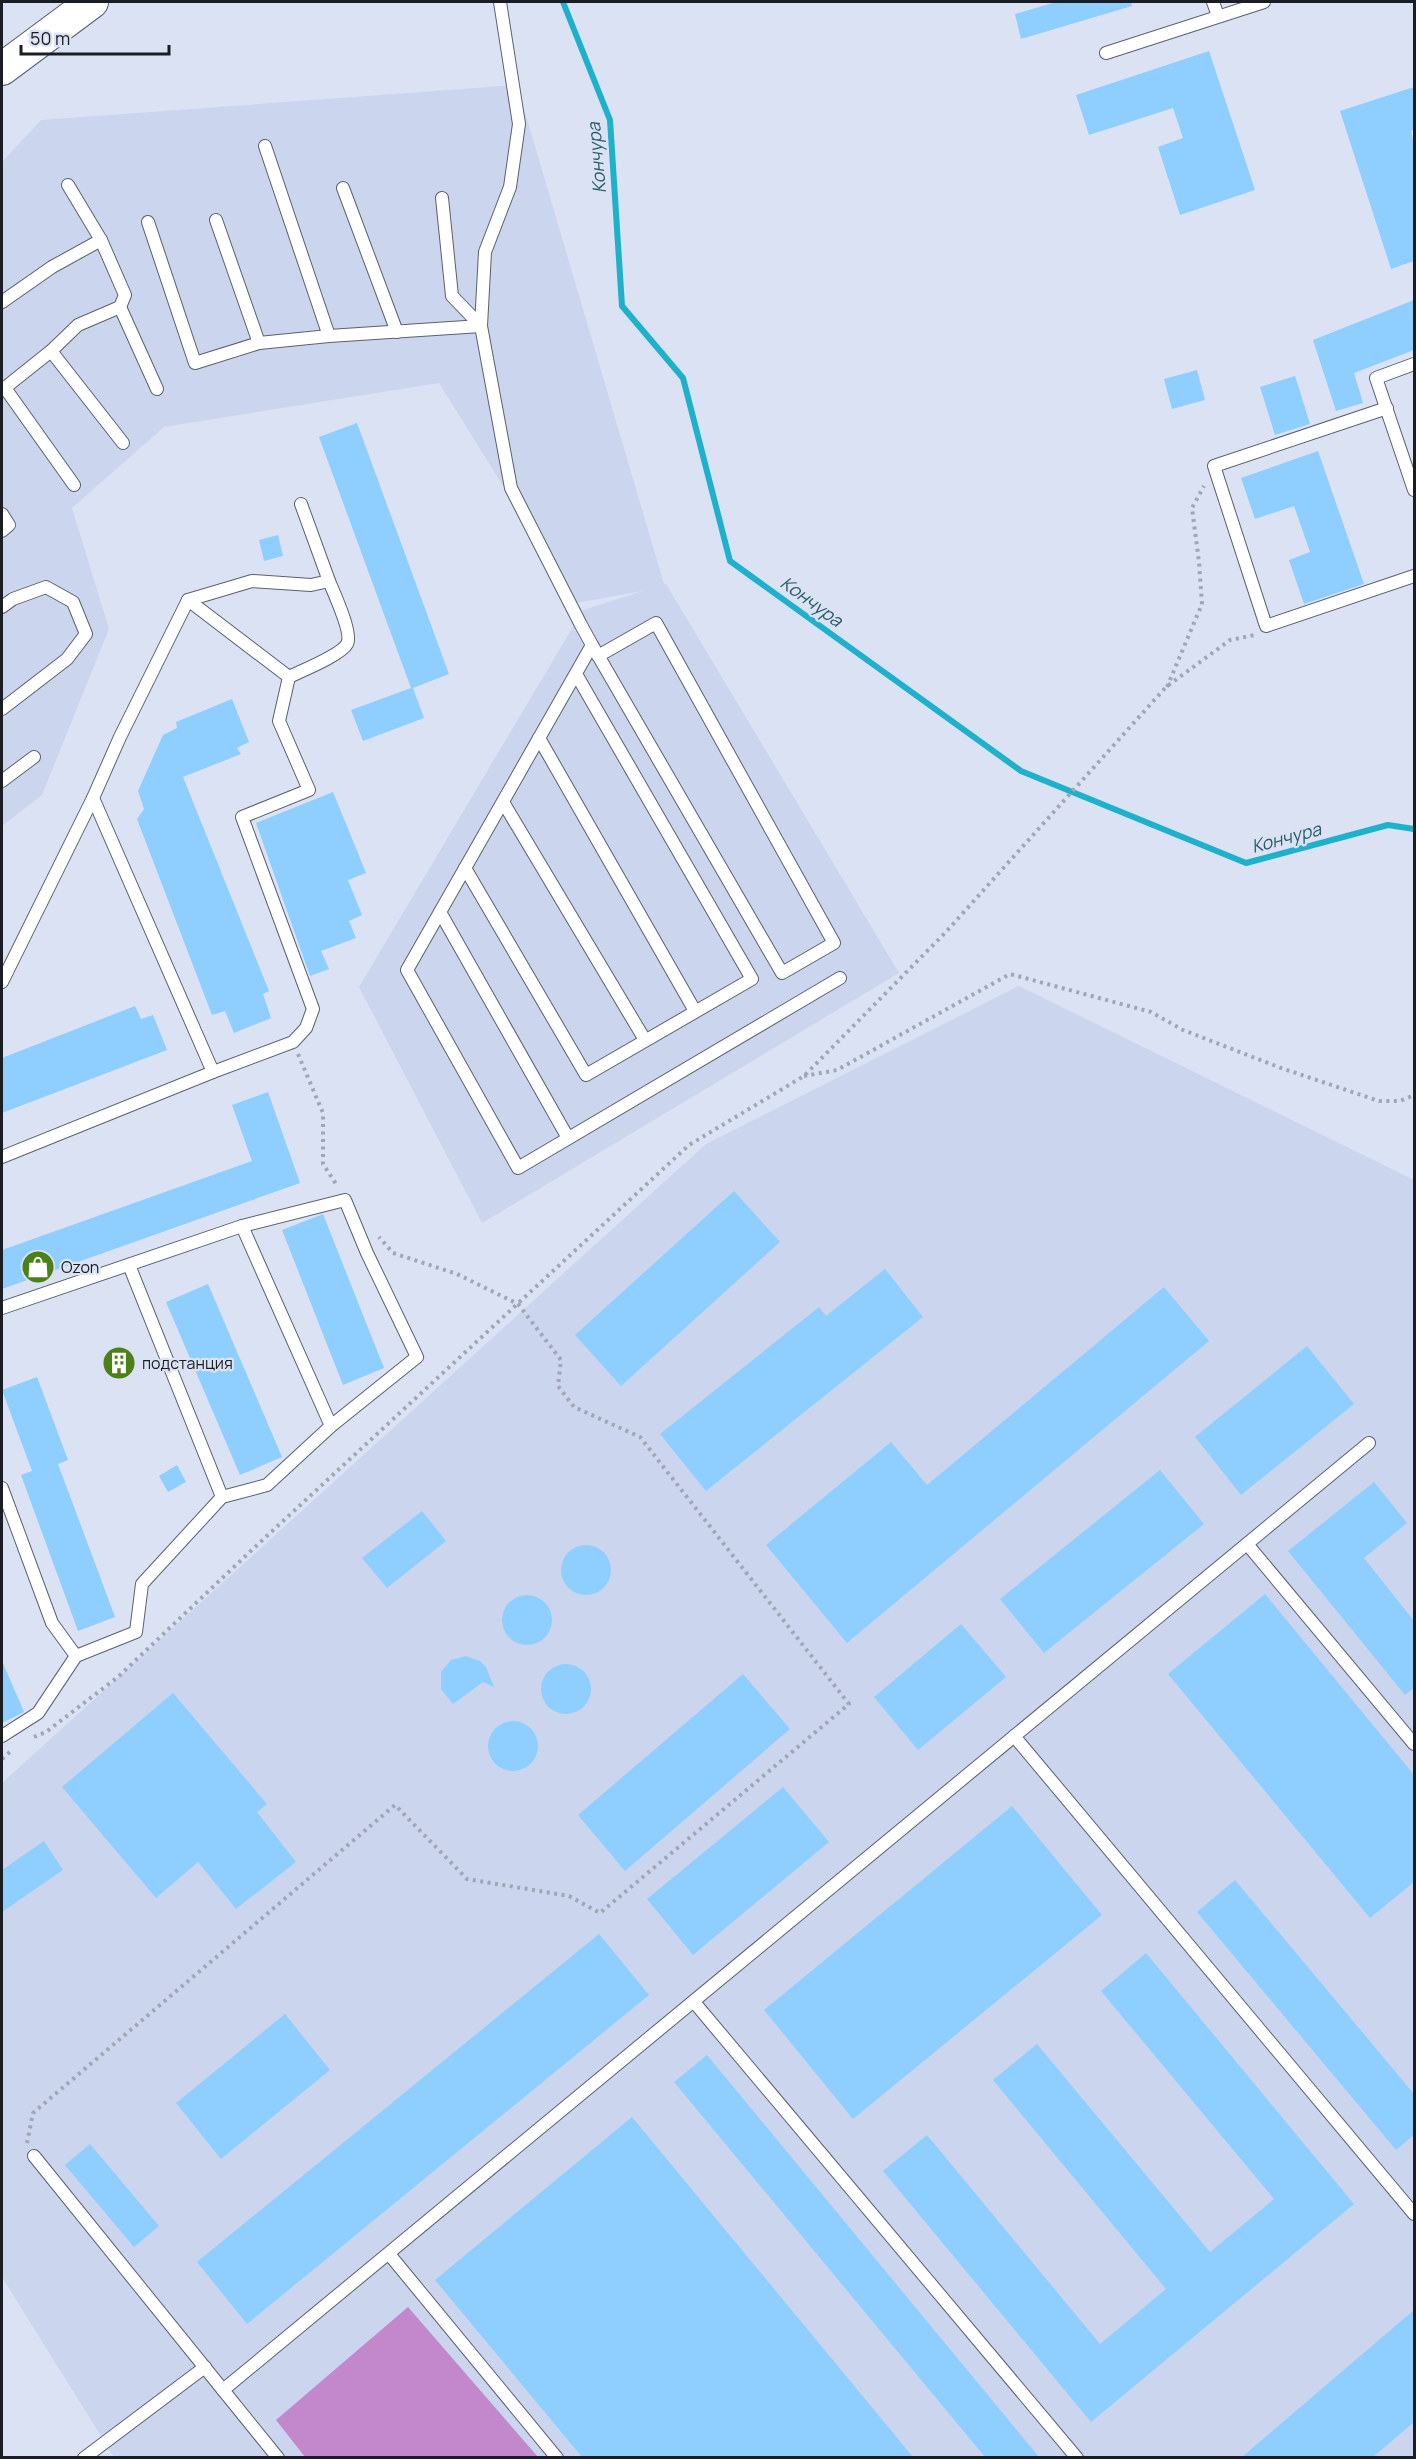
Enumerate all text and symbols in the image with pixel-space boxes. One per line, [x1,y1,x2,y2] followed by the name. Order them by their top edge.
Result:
[21,18,170,56] scale bar
[30,26,70,50] text: 50 m
[581,121,611,195] water label: Кончура
[776,570,849,632] water label: Кончура
[1249,816,1324,858] water label: Кончура
[20,1249,56,1285] shop icon: Ozon
[61,1256,99,1278] place label: Ozon
[101,1345,137,1381] building icon: подстанция
[142,1352,233,1374] place label: подстанция

